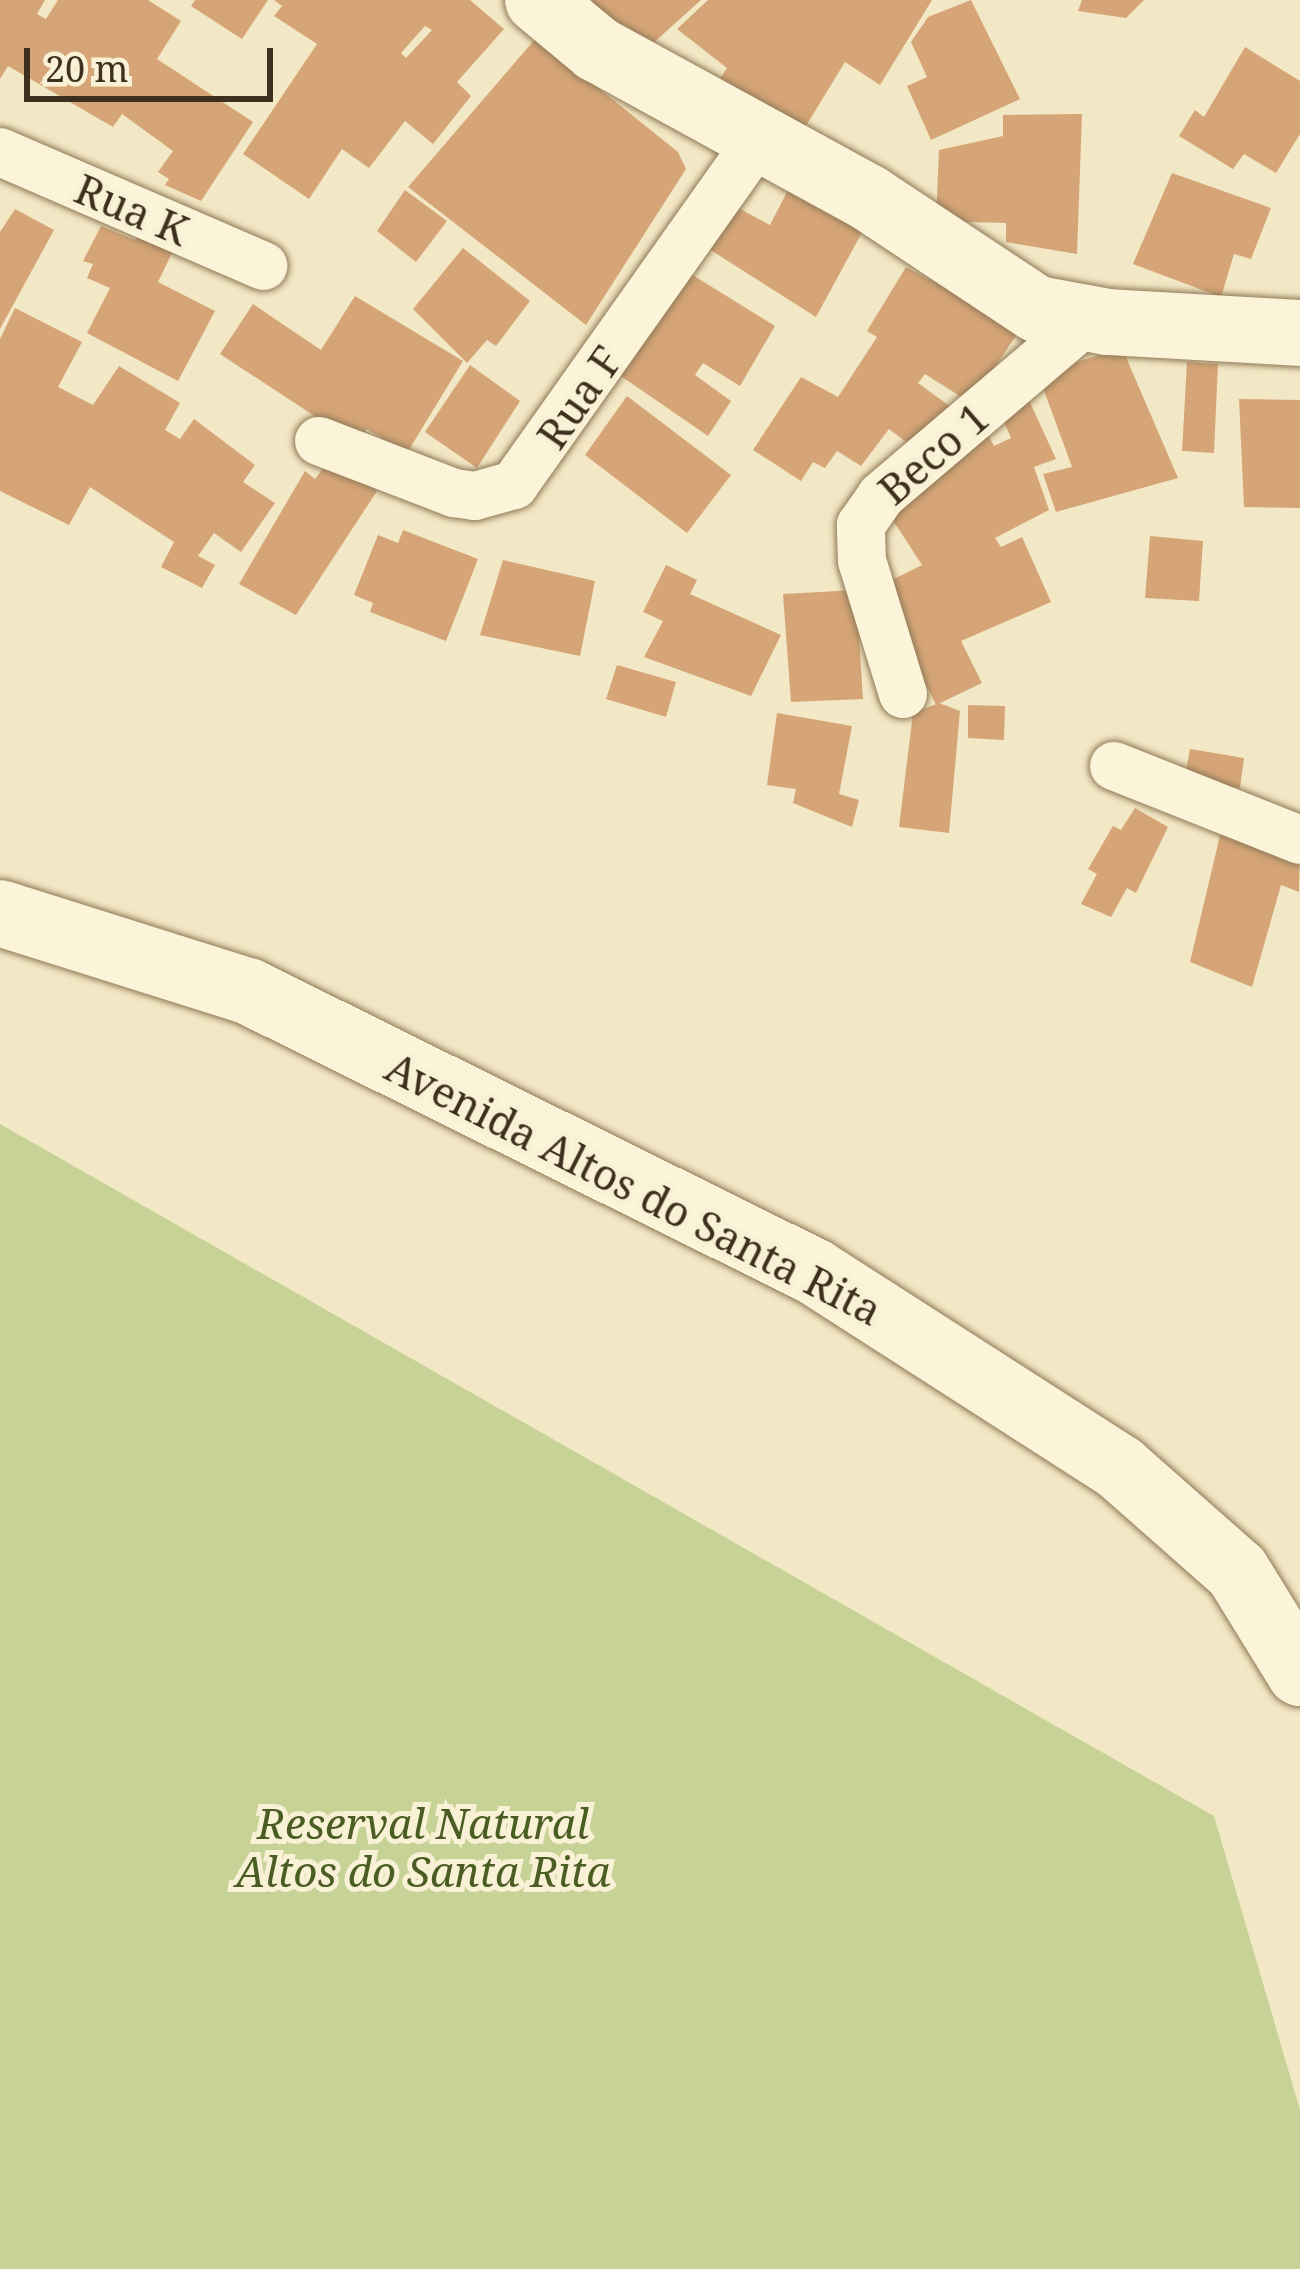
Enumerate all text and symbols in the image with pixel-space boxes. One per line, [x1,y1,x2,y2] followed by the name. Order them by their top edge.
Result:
[30,24,279,98] scale bar
[45,44,129,93] text: 20 m
[68,163,196,255] street label: Rua K
[526,336,632,458] street label: Rua F
[868,392,998,514] street label: Beco 1
[378,1041,890,1335] street label: Avenida Altos do Santa Rita
[235,1798,611,1896] park label: Reserval Natural Altos do Santa Rita

